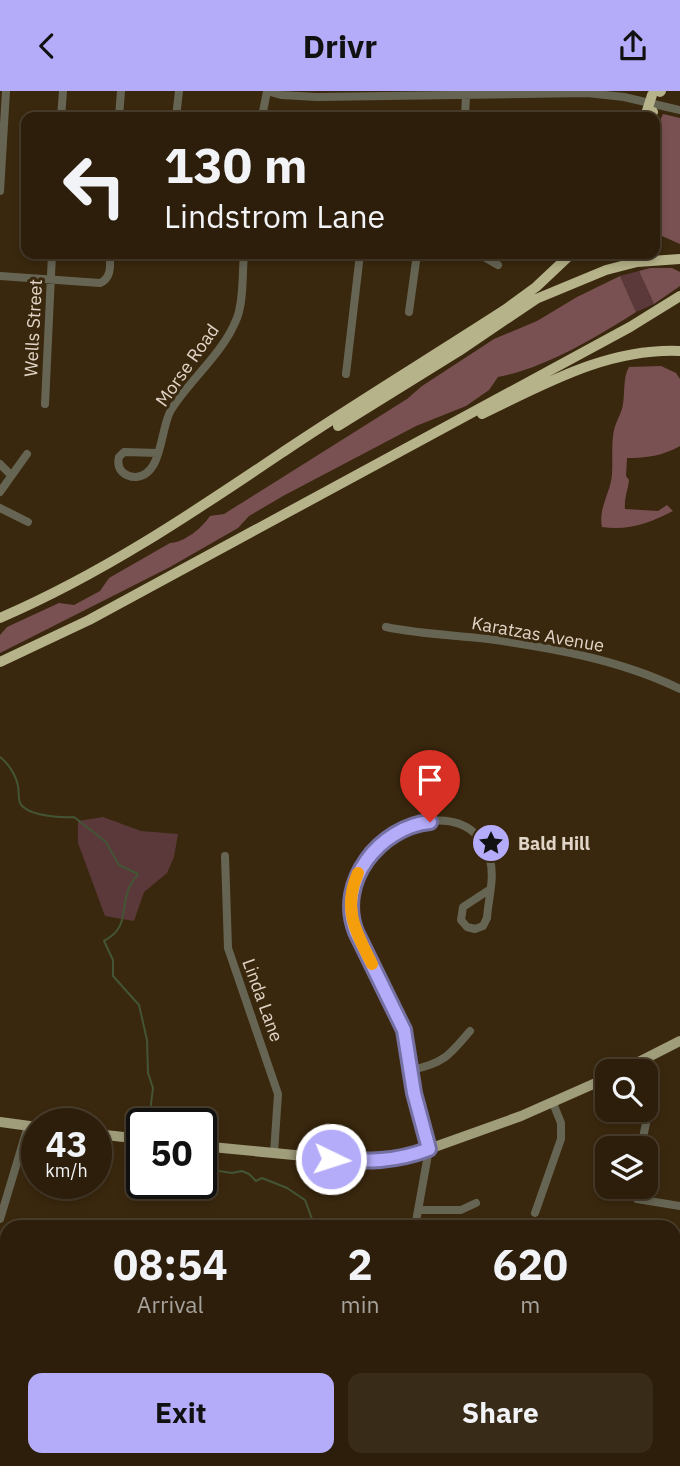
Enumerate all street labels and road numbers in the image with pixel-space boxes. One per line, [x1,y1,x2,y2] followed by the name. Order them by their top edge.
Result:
[19,279,47,377] street label: Wells Street
[150,319,224,411] street label: Morse Road
[470,611,606,657] street label: Karatzas Avenue
[237,955,289,1045] street label: Linda Lane

